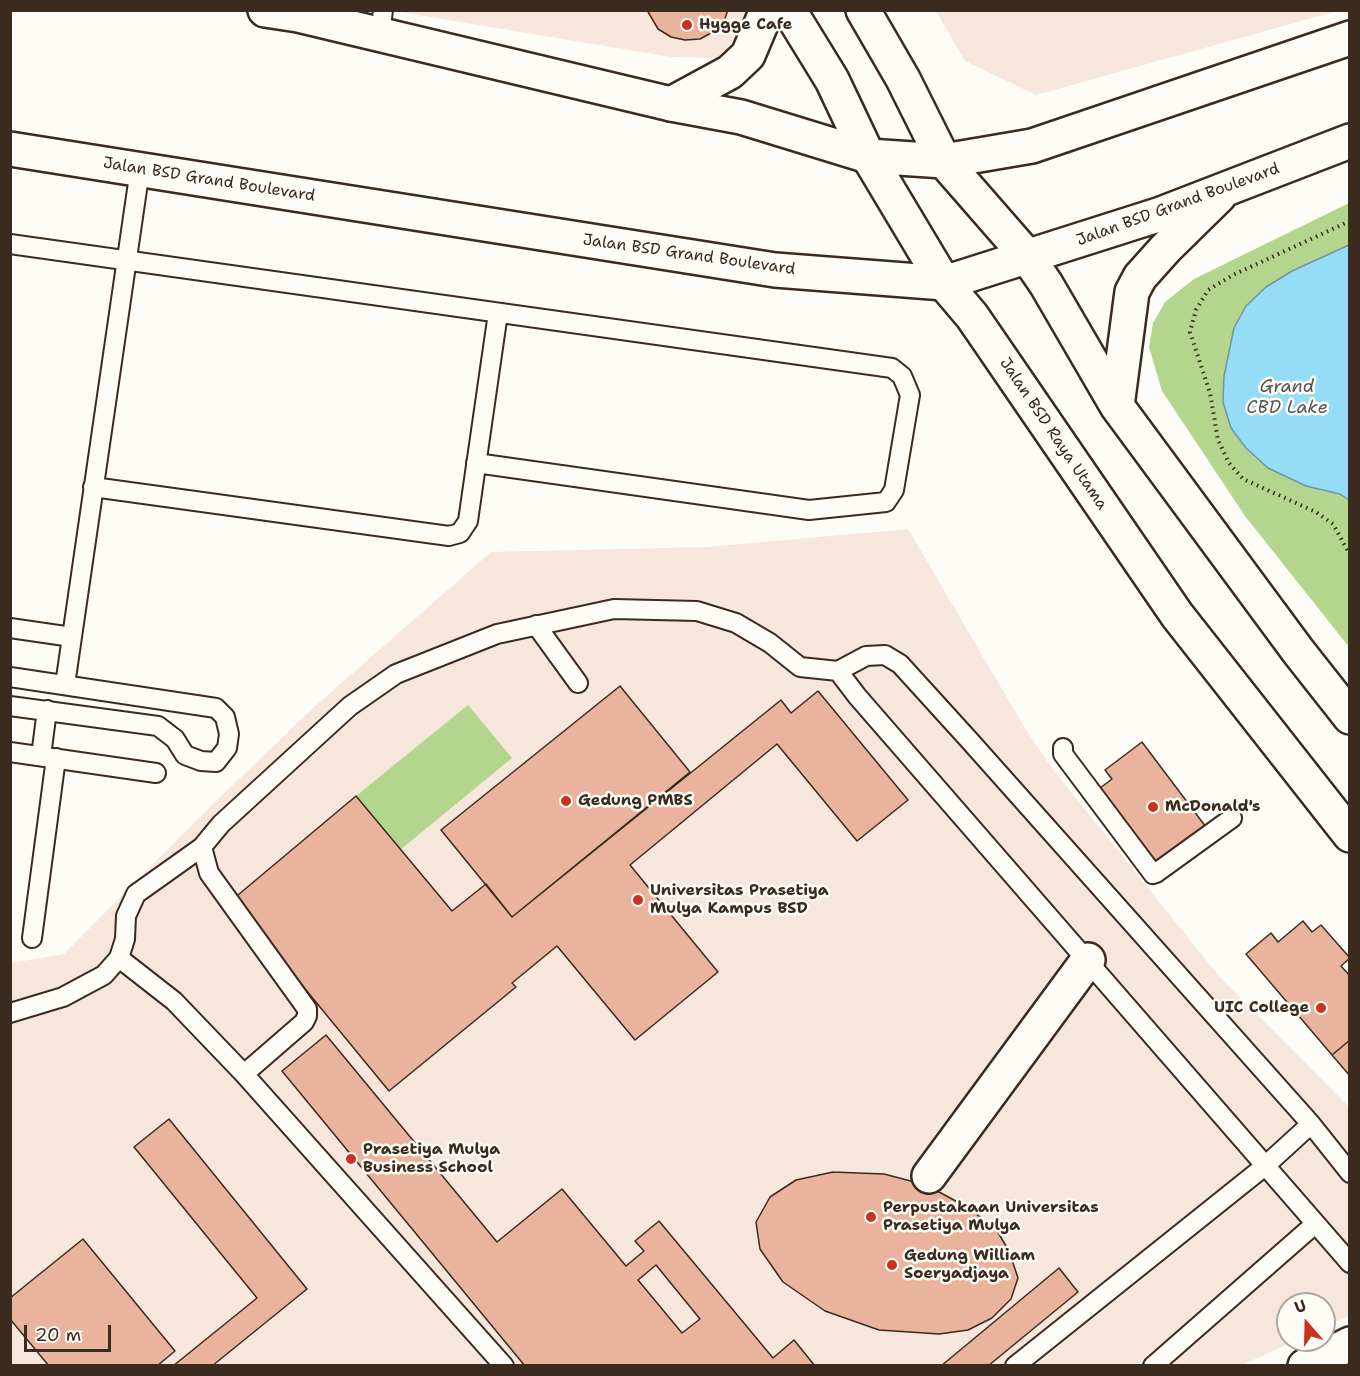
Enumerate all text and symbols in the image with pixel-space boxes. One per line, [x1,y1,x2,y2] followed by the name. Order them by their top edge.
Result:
[699,15,792,35] place label: Hygge Cafe
[680,18,694,32] marker: Hygge Cafe
[102,154,316,206] street label: Jalan BSD Grand Boulevard
[1074,159,1282,251] street label: Jalan BSD Grand Boulevard
[581,231,797,279] street label: Jalan BSD Grand Boulevard
[995,354,1111,514] street label: Jalan BSD Raya Utama
[1246,376,1328,418] water label: Grand CBD Lake
[578,791,693,811] place label: Gedung PMBS
[559,794,573,808] marker: Gedung PMBS
[1165,797,1260,817] place label: McDonald's
[1146,800,1160,814] marker: McDonald's
[650,881,829,919] place label: Universitas Prasetiya Mulya Kampus BSD
[631,893,645,907] marker: Universitas Prasetiya Mulya Kampus BSD
[1214,998,1309,1018] place label: UIC College
[1314,1001,1328,1015] marker: UIC College
[363,1140,500,1178] place label: Prasetiya Mulya Business School
[344,1152,358,1166] marker: Prasetiya Mulya Business School
[883,1198,1099,1236] place label: Perpustakaan Universitas Prasetiya Mulya
[864,1210,878,1224] marker: Perpustakaan Universitas Prasetiya Mulya
[904,1246,1035,1284] place label: Gedung William Soeryadjaya
[885,1258,899,1272] marker: Gedung William Soeryadjaya
[1276,1292,1336,1352] north arrow
[1292,1295,1309,1318] text: U
[27,1313,114,1351] scale bar
[35,1323,81,1347] text: 20 m

